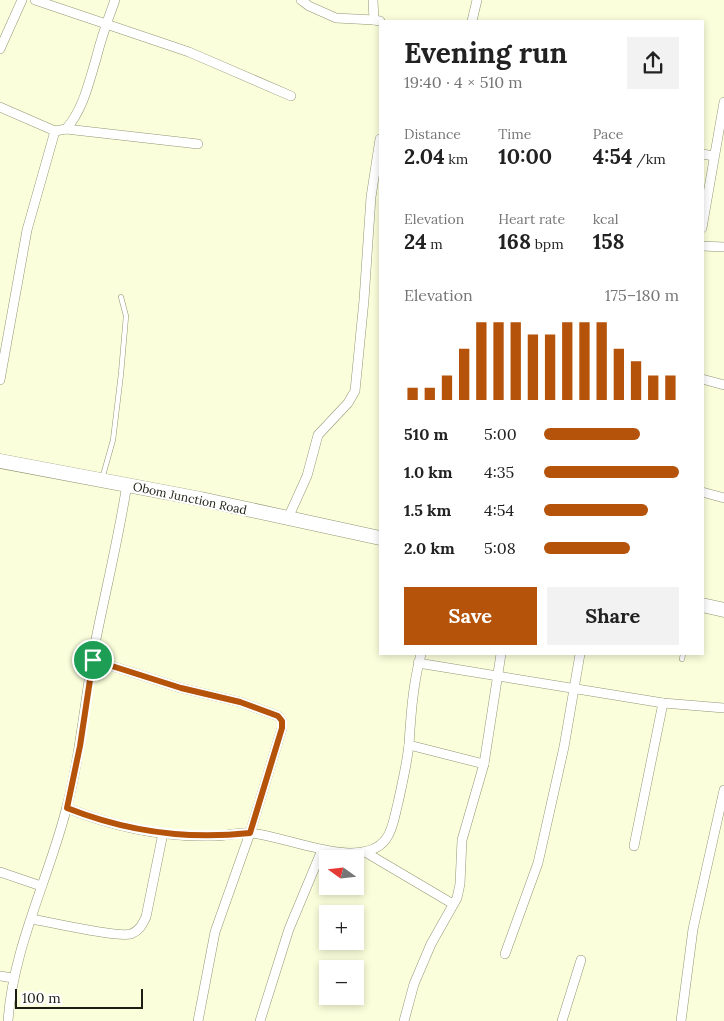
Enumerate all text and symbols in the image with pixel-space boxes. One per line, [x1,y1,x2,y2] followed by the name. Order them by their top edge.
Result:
[404,35,567,71] text: Evening run
[627,37,679,89] button: share
[404,72,523,92] text: 19:40 · 4 × 510 m
[404,125,461,143] text: Distance
[498,125,531,143] text: Time
[593,125,623,143] text: Pace
[404,143,445,170] text: 2.04
[498,143,552,170] text: 10:00
[593,143,632,170] text: 4:54
[445,150,468,168] text: km
[632,150,666,168] text: /km
[404,210,464,228] text: Elevation
[498,210,565,228] text: Heart rate
[593,210,619,228] text: kcal
[404,228,427,255] text: 24
[498,228,531,255] text: 168
[593,228,625,255] text: 158
[427,235,443,253] text: m
[531,235,564,253] text: bpm
[404,285,473,305] text: Elevation
[605,285,679,305] text: 175–180 m
[404,424,448,444] text: 510 m
[484,424,517,444] text: 5:00
[404,462,453,482] text: 1.0 km
[484,462,514,482] text: 4:35
[132,479,248,517] street label: Obom Junction Road
[404,500,451,520] text: 1.5 km
[484,500,514,520] text: 4:54
[404,538,455,558] text: 2.0 km
[484,538,516,558] text: 5:08
[404,587,537,645] button: Save
[547,587,679,645] button: Share
[72,639,114,681] pin
[79,646,107,674] icon: arrive
[319,850,364,895] north arrow
[319,850,364,1005] map controls
[319,905,364,950] button: +
[319,960,364,1005] button: −
[15,986,142,1009] scale bar
[22,989,61,1007] text: 100 m

